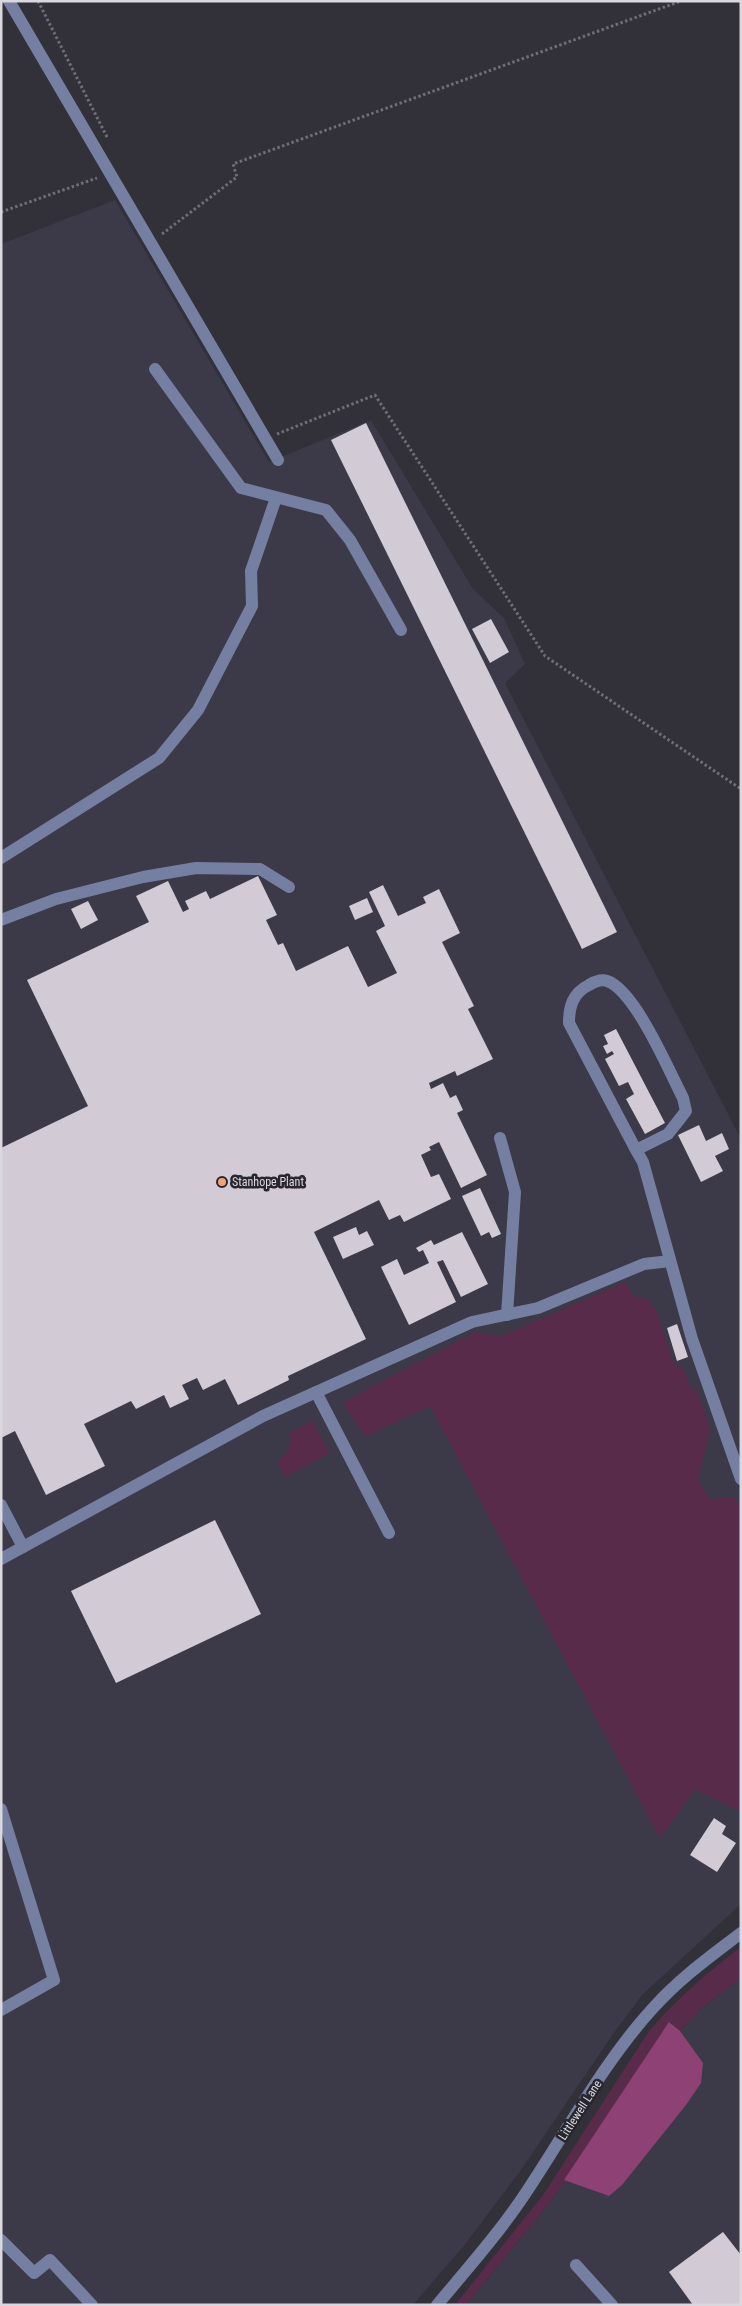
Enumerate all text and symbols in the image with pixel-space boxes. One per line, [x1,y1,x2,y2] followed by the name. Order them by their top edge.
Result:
[232,1175,304,1189] place label: Stanhope Plant
[216,1176,228,1188] marker: Stanhope Plant
[555,2077,605,2143] street label: Littlewell Lane

